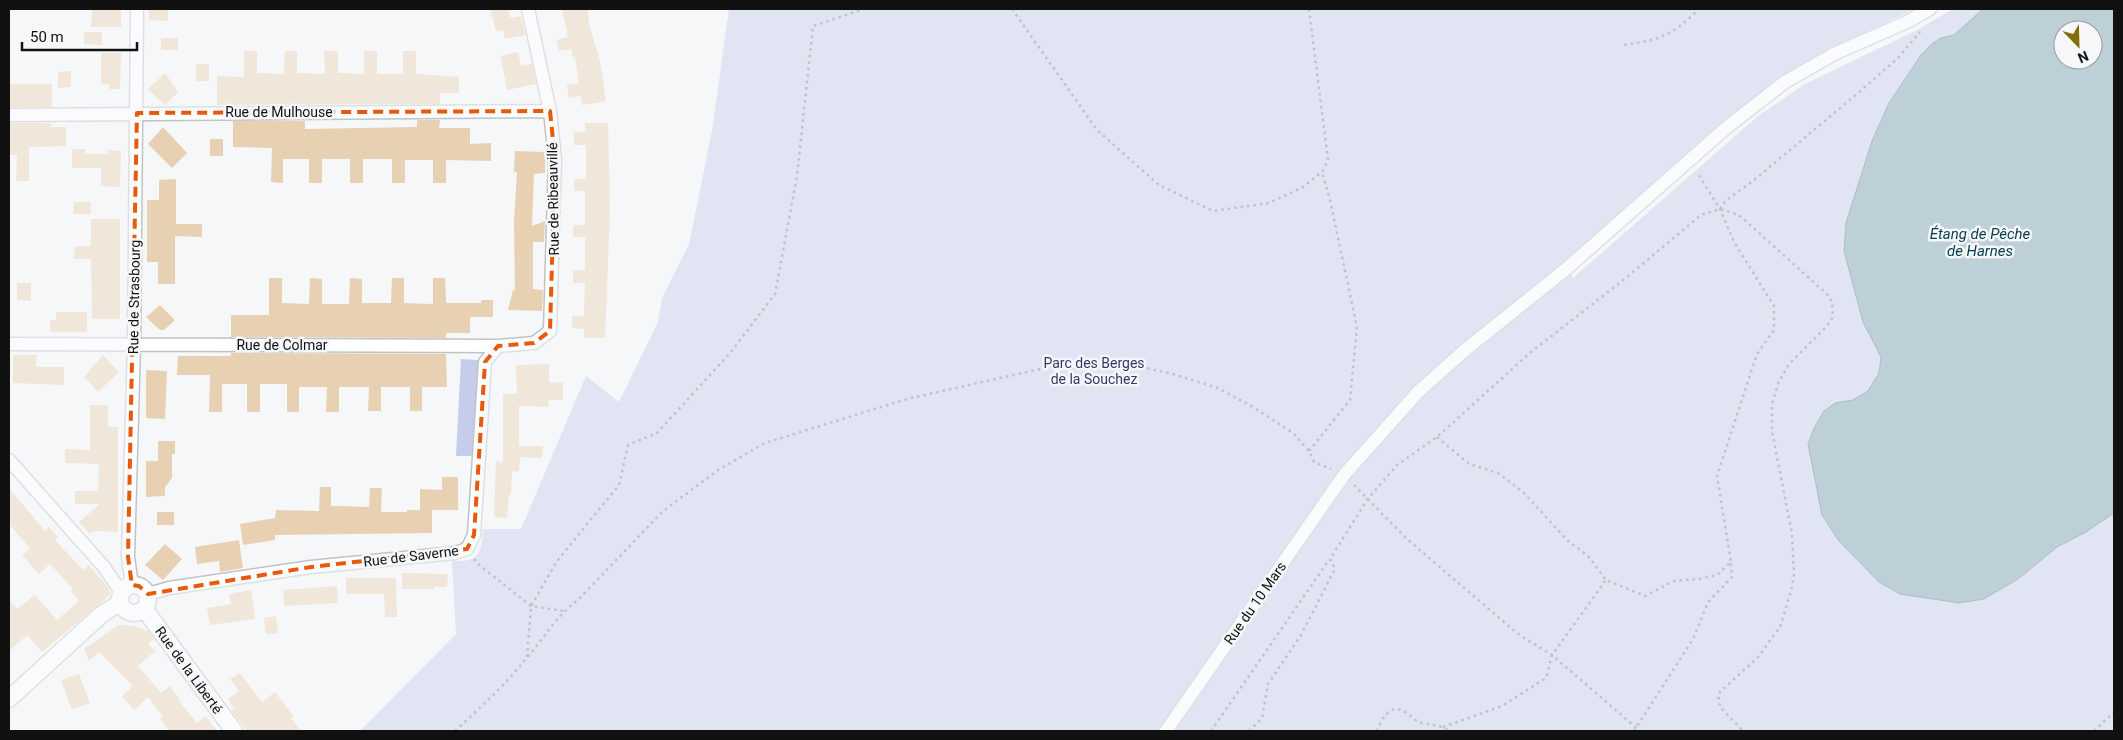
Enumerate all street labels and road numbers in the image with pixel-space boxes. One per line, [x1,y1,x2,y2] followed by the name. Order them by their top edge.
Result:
[225,104,333,120] street label: Rue de Mulhouse
[544,142,562,256] street label: Rue de Ribeauvillé
[125,240,143,354] street label: Rue de Strasbourg
[236,337,328,353] street label: Rue de Colmar
[362,542,460,570] street label: Rue de Saverne
[1221,559,1289,647] street label: Rue du 10 Mars
[152,623,226,717] street label: Rue de la Liberté

